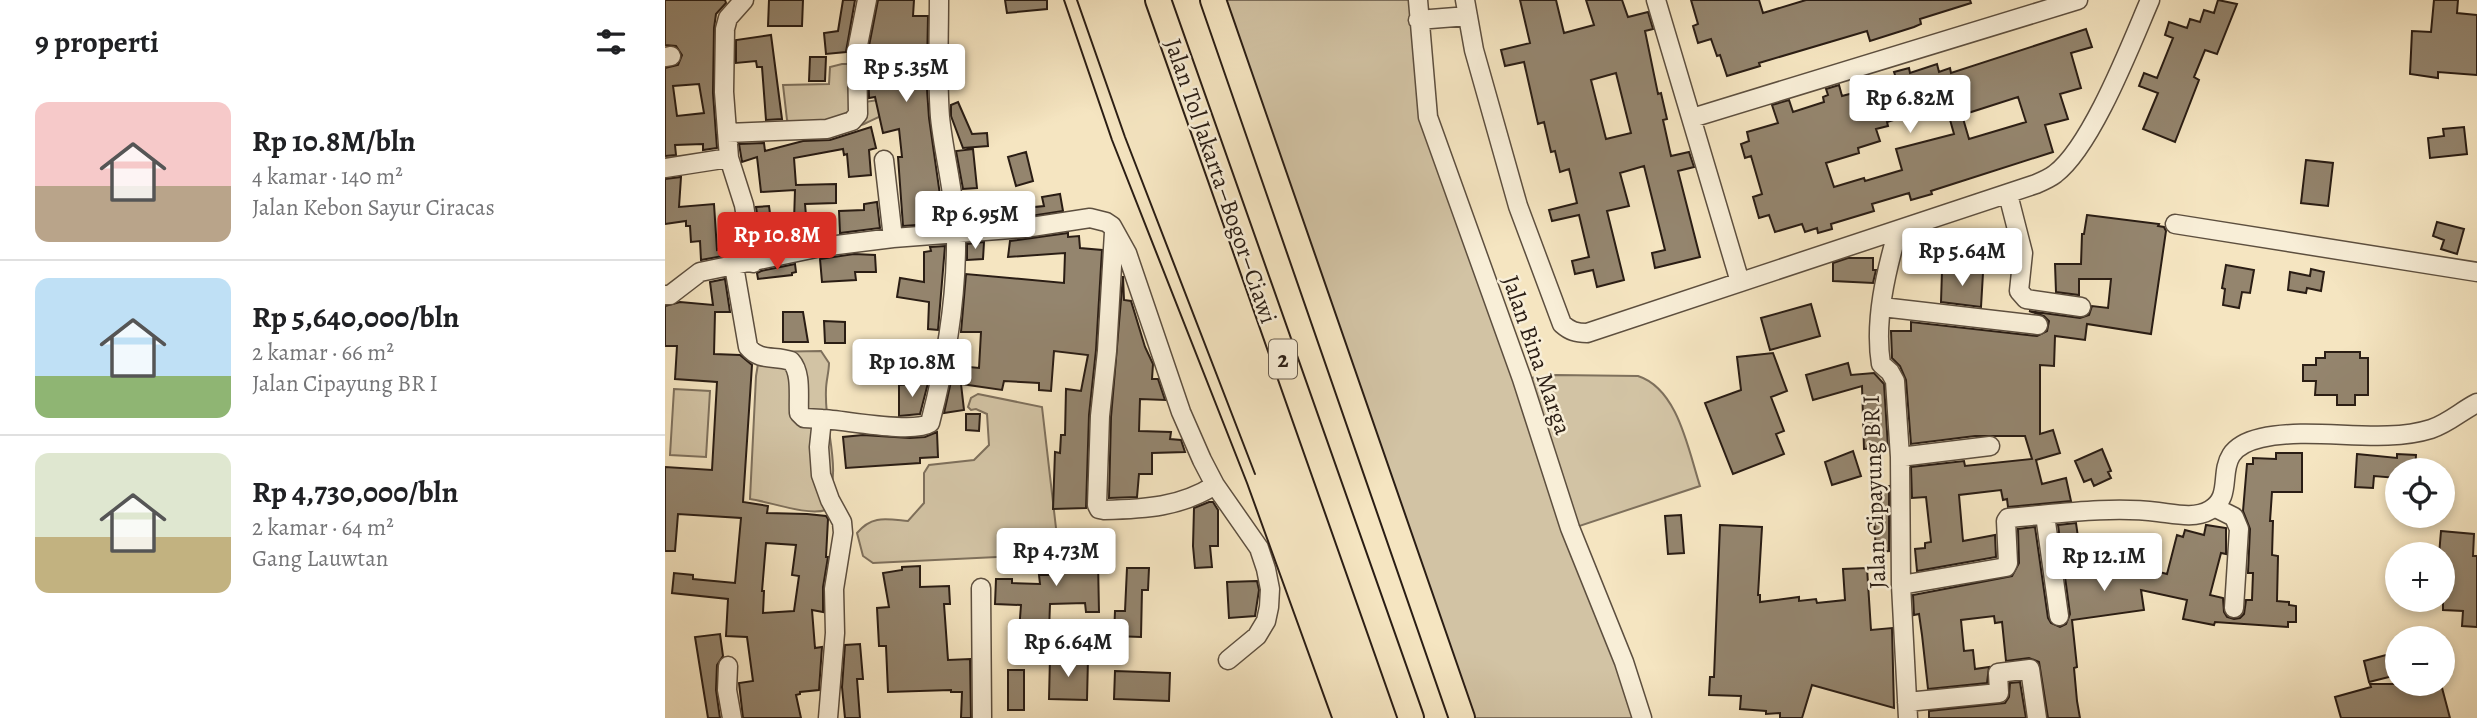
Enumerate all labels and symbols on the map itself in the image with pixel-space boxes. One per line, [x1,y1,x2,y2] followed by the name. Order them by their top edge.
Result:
[1157,34,1285,328] street label: Jalan Tol Jakarta–Bogor–Ciawi
[834,44,978,104] pin: Rp 5.35M
[1838,76,1982,135] pin: Rp 6.82M
[903,191,1047,251] pin: Rp 6.95M
[705,212,849,272] pin: Rp 10.8M
[1890,229,2034,288] pin: Rp 5.64M
[1495,271,1580,440] street label: Jalan Bina Marga
[840,340,984,399] pin: Rp 10.8M
[1269,340,1297,378] road number: 2
[1855,395,1893,589] street label: Jalan Cipayung BR I
[984,528,1128,588] pin: Rp 4.73M
[2032,534,2176,593] pin: Rp 12.1M
[996,620,1140,679] pin: Rp 6.64M

